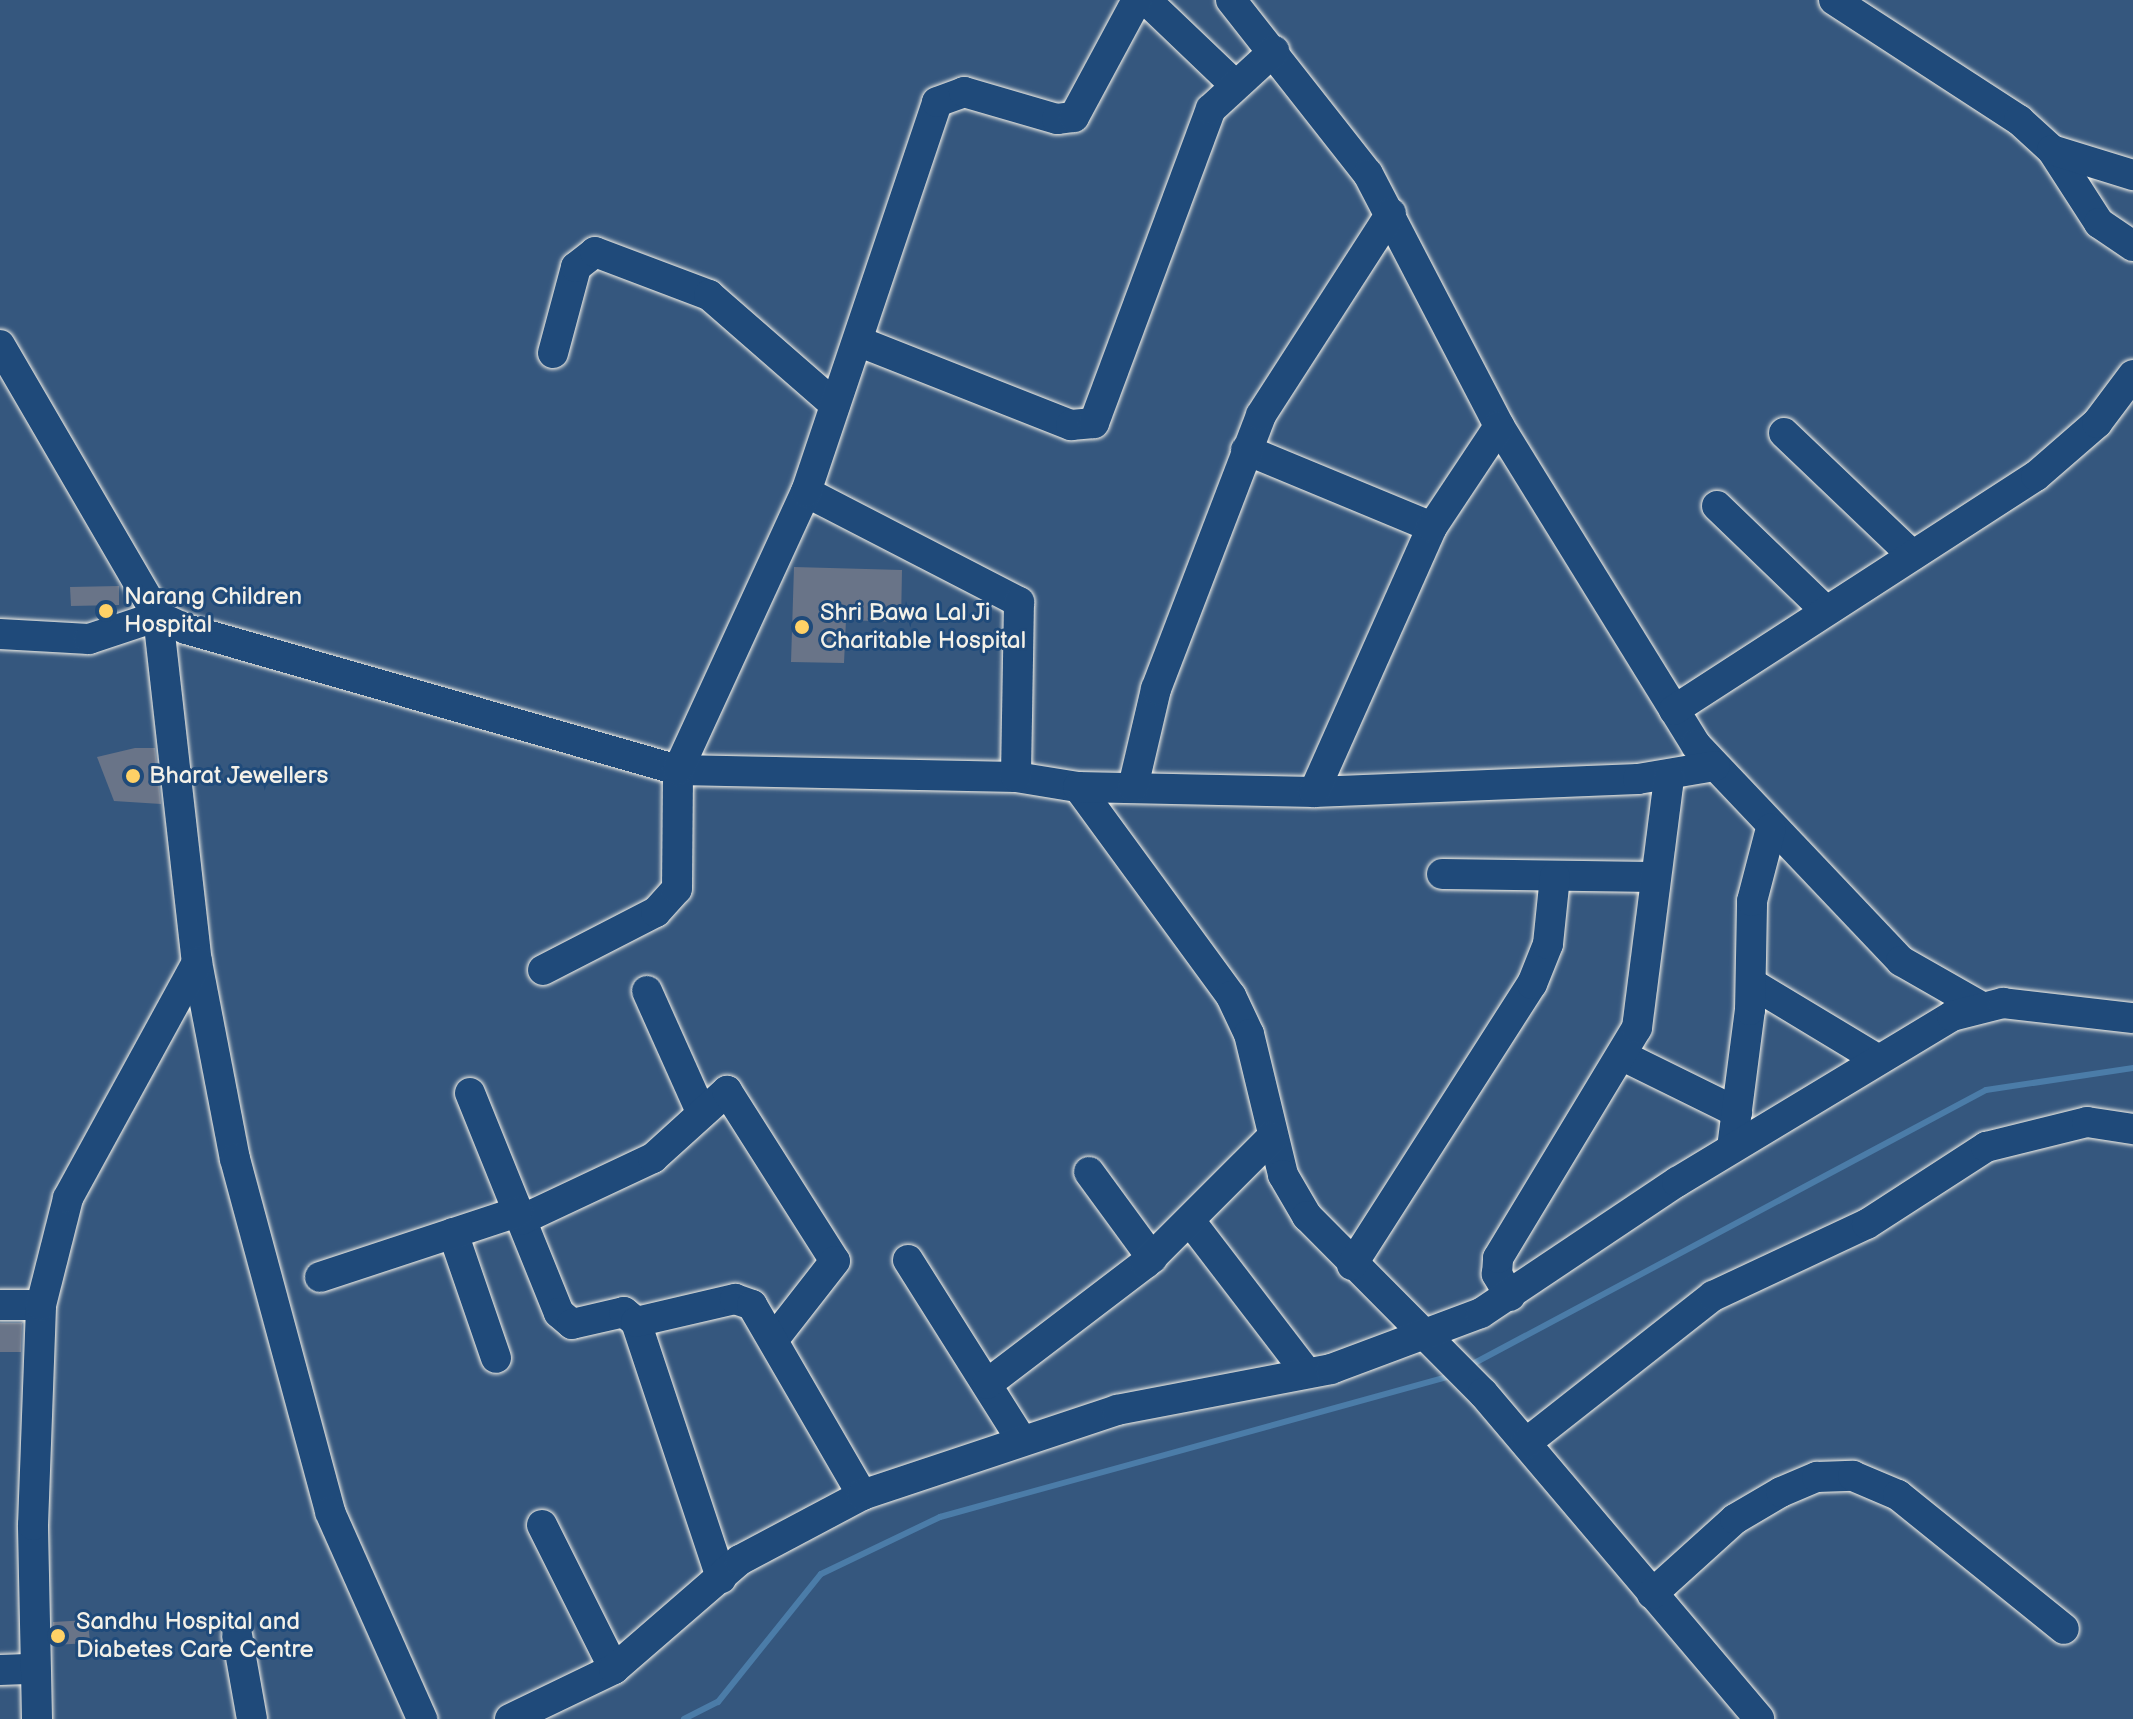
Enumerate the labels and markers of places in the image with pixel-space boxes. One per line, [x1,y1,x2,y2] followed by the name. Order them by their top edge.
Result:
[124,583,302,639] place label: Narang Children Hospital
[820,599,1026,655] place label: Shri Bawa Lal Ji Charitable Hospital
[95,600,117,622] marker: Narang Children Hospital
[791,616,813,638] marker: Shri Bawa Lal Ji Charitable Hospital
[149,762,330,790] place label: Bharat Jewellers
[124,767,142,785] marker: Bharat Jewellers
[76,1608,314,1664] place label: Sandhu Hospital and Diabetes Care Centre
[47,1625,69,1647] marker: Sandhu Hospital and Diabetes Care Centre

